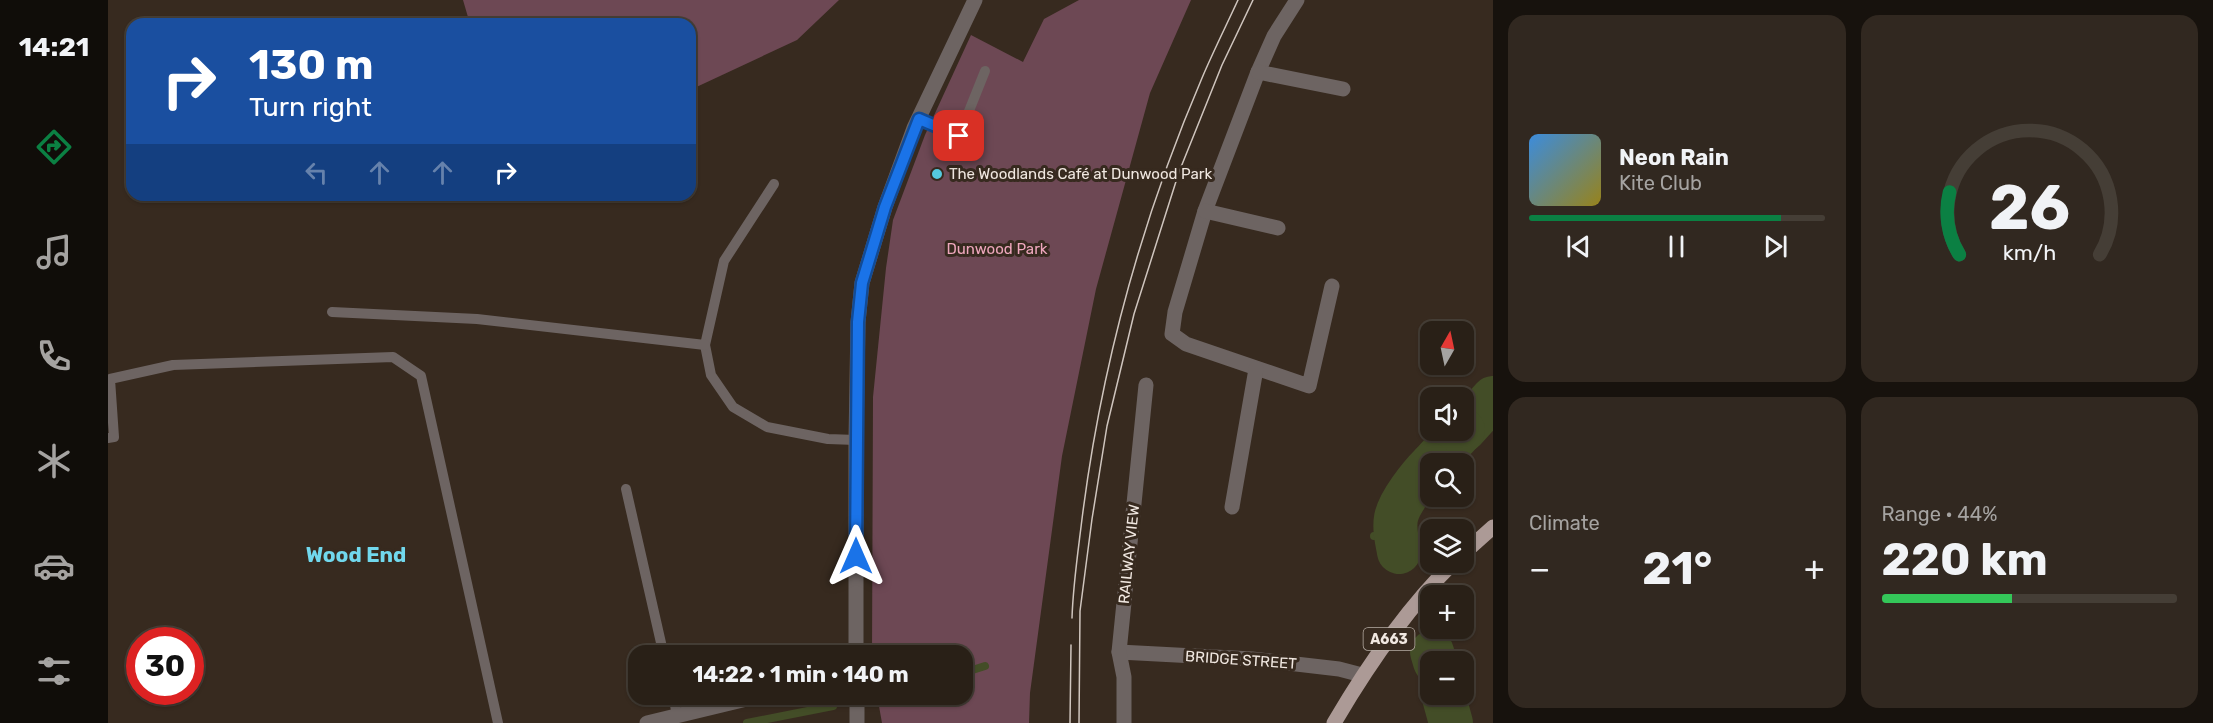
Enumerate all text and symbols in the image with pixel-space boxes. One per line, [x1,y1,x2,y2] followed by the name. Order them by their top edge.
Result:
[19,31,89,63] text: 14:21
[249,40,374,90] text: 130 m
[150,42,228,120] icon: right
[249,91,372,123] text: Turn right
[933,110,984,161] pin
[942,119,975,152] icon: arrive
[33,126,75,168] icon: directions
[1619,144,1729,171] text: Neon Rain
[300,156,333,189] icon: left
[363,156,396,189] icon: ahead
[426,156,459,189] icon: ahead
[489,156,522,189] icon: right
[949,165,1213,183] place label: The Woodlands Café at Dunwood Park
[930,167,944,181] marker: The Woodlands Café at Dunwood Park
[1619,171,1702,195] text: Kite Club
[1989,172,2070,246] text: 26
[1562,230,1595,263] icon: previous
[1660,230,1693,263] icon: pause
[1759,230,1792,263] icon: next
[33,231,75,273] icon: music
[946,240,1048,258] park label: Dunwood Park
[2002,241,2056,266] text: km/h
[1420,321,1474,375] north arrow
[1420,321,1474,705] map controls
[33,335,75,377] icon: phone
[1420,387,1474,441] button: sound
[33,440,75,482] icon: climate
[1420,453,1474,507] button: search
[1882,502,1997,526] text: Range · 44%
[1115,503,1143,605] street label: RAILWAY VIEW
[1529,511,1600,535] text: Climate
[1420,519,1474,573] button: layers
[824,524,888,588] position arrow
[1882,533,2048,586] text: 220 km
[306,542,406,567] district label: Wood End
[1642,542,1712,595] text: 21°
[33,545,75,587] icon: car
[1529,549,1550,588] text: −
[1804,549,1824,588] text: +
[1420,585,1474,639] button: +
[126,627,204,705] speed limit sign: 30
[1364,628,1414,650] road number: A663
[1185,647,1298,673] street label: BRIDGE STREET
[33,650,75,692] icon: filters
[1420,651,1474,705] button: −
[692,661,909,688] text: 14:22 · 1 min · 140 m

